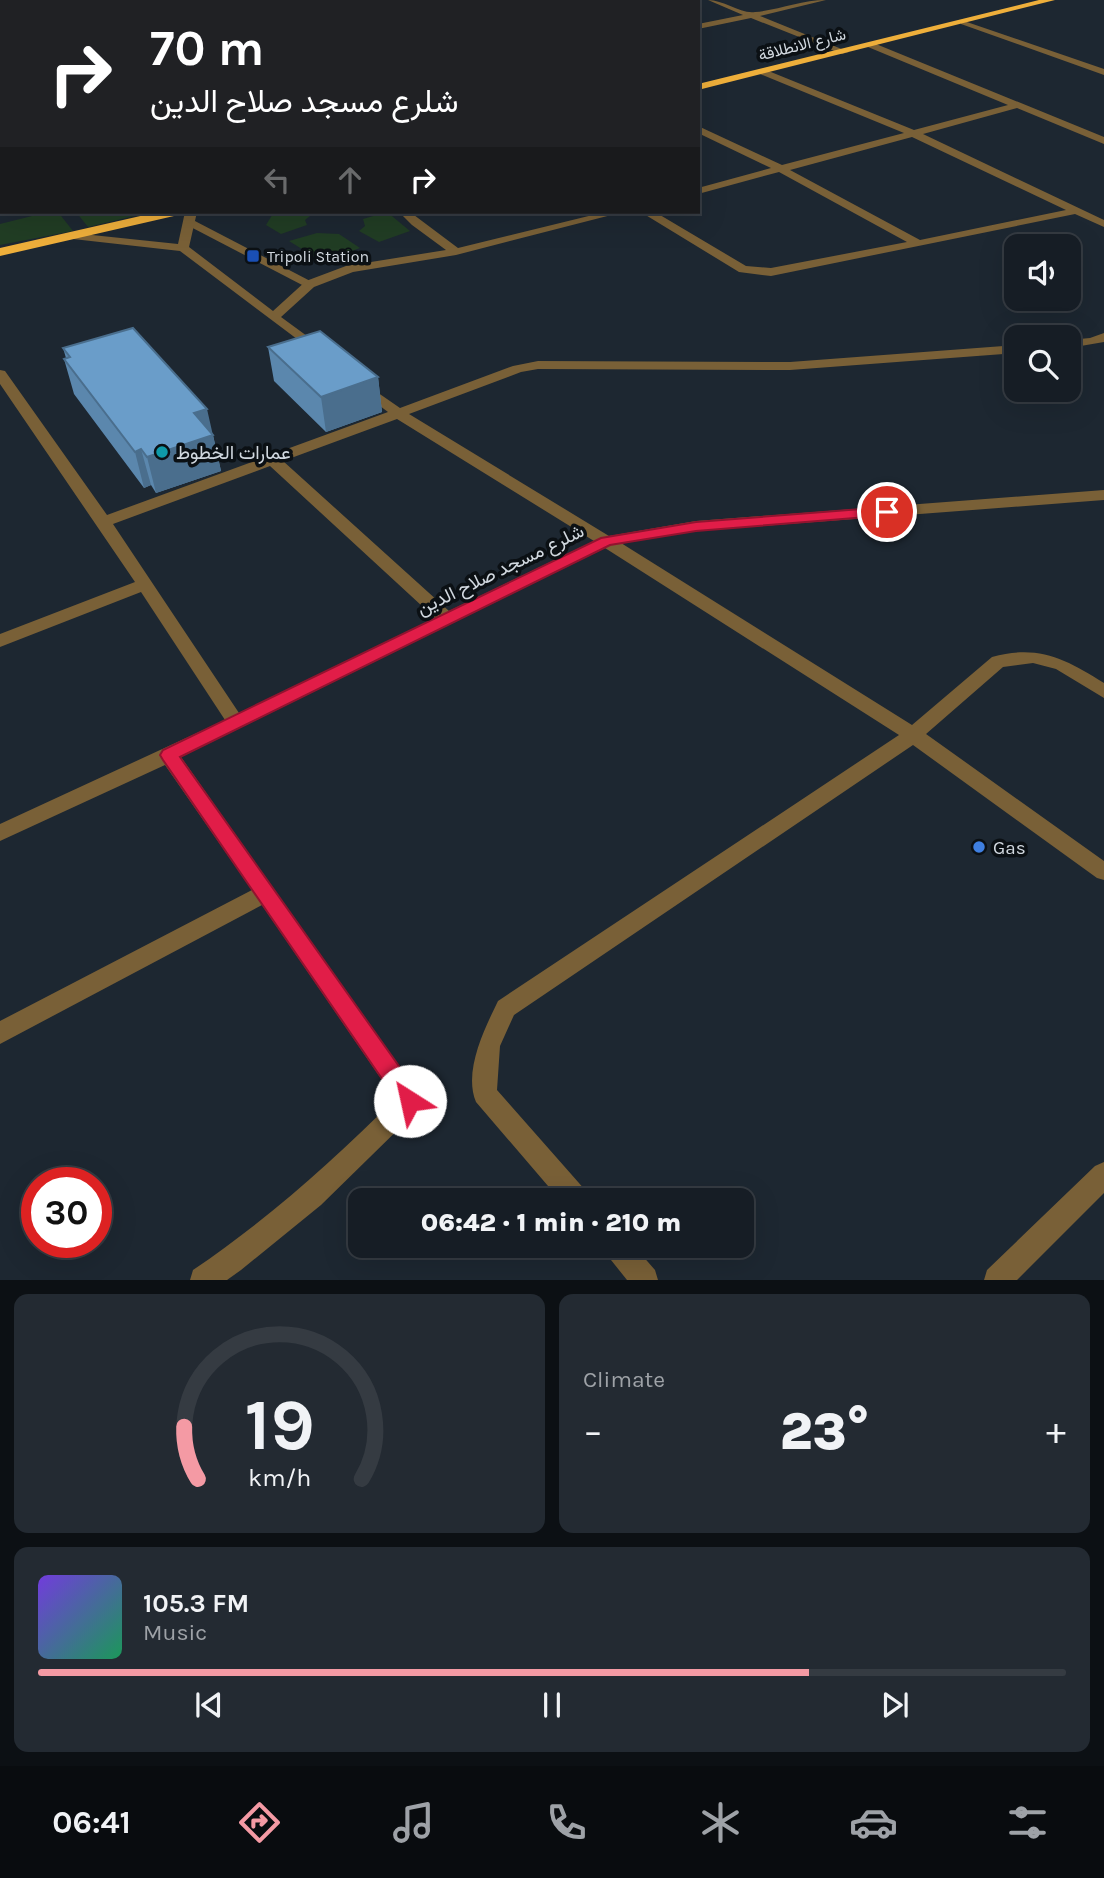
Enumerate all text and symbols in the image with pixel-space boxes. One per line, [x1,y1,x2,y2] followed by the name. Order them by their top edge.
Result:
[150,20,264,77] text: 70 m
[756,24,848,66] street label: شارع الانطلاقة
[35,28,126,119] icon: right
[150,83,459,120] text: شلرع مسجد صلاح الدين
[258,161,296,199] icon: left
[331,161,369,199] icon: ahead
[404,161,442,199] icon: right
[1004,234,1081,402] map controls
[1004,234,1081,311] button: sound
[267,247,369,266] place label: Tripoli Station
[245,248,261,264] marker: Tripoli Station
[1004,325,1081,402] button: search
[176,442,291,464] place label: عمارات الخطوط
[154,444,170,460] marker: عمارات الخطوط
[857,482,917,542] pin
[868,493,906,531] icon: arrive
[413,520,588,621] street label: شلرع مسجد صلاح الدين
[993,837,1026,859] place label: Gas
[971,839,987,855] marker: Gas
[373,1064,447,1138] position arrow
[21,1167,112,1258] speed limit sign: 30
[421,1207,681,1238] text: 06:42 · 1 min · 210 m
[583,1366,665,1393] text: Climate
[244,1383,315,1468] text: 19
[780,1401,869,1462] text: 23°
[583,1409,603,1454] text: −
[1046,1409,1066,1454] text: +
[248,1463,311,1492] text: km/h
[143,1588,249,1619] text: 105.3 FM
[143,1619,207,1646] text: Music
[190,1686,228,1724] icon: previous
[533,1686,571,1724] icon: pause
[876,1686,914,1724] icon: next
[235,1798,284,1847] icon: directions
[389,1798,438,1847] icon: music
[542,1798,591,1847] icon: phone
[696,1798,745,1847] icon: climate
[849,1798,898,1847] icon: car
[1003,1798,1052,1847] icon: filters
[52,1804,131,1841] text: 06:41

